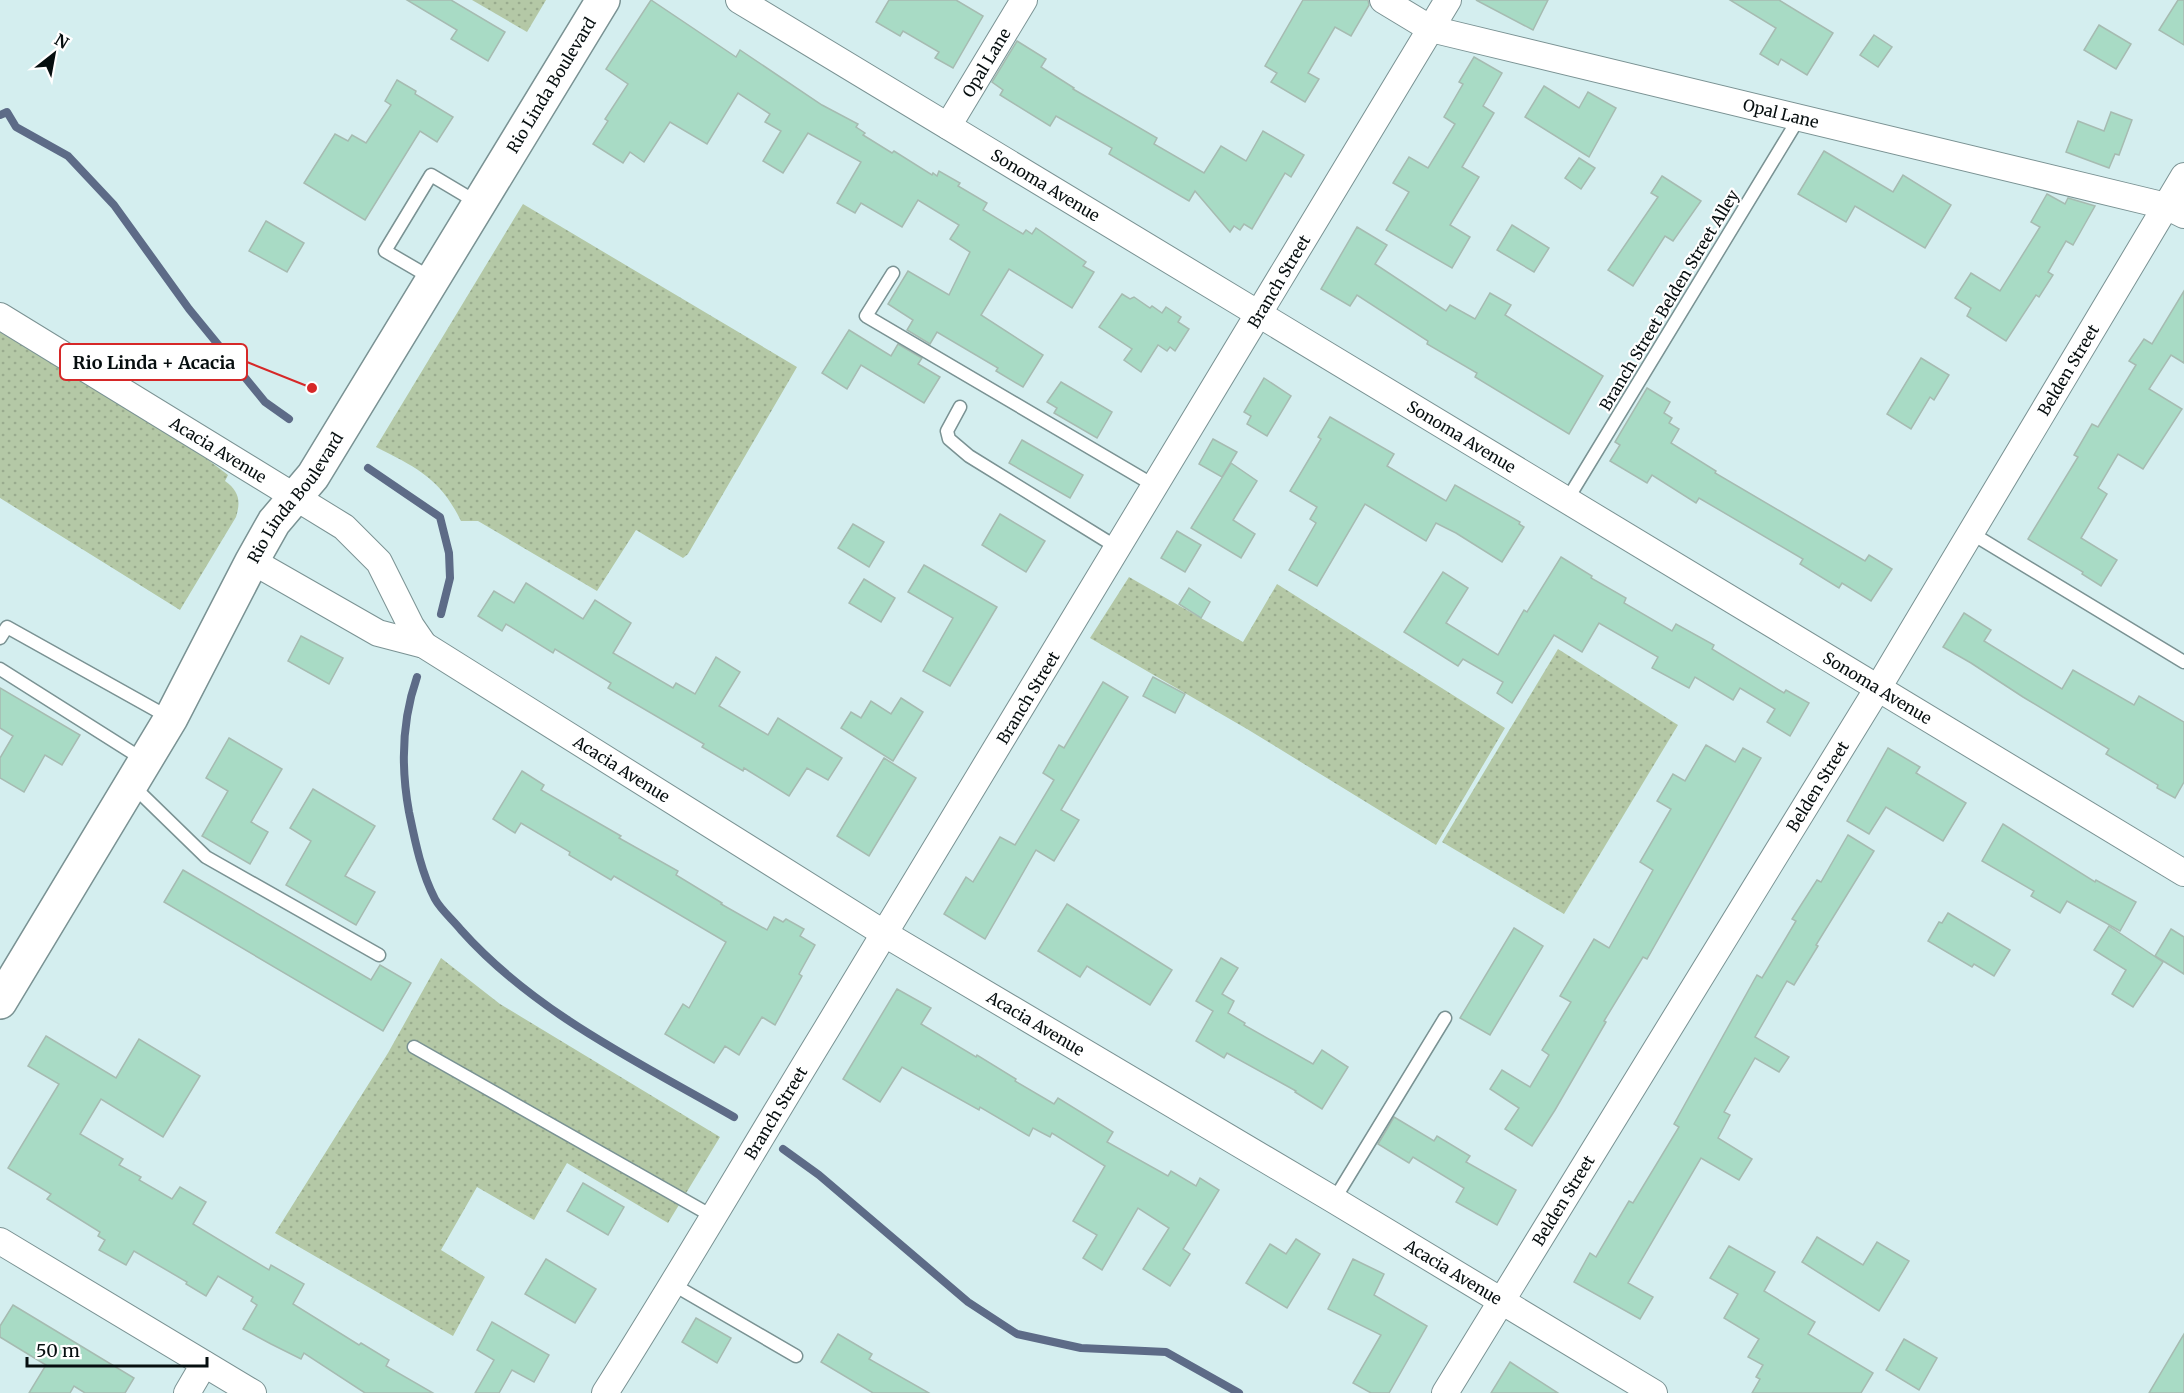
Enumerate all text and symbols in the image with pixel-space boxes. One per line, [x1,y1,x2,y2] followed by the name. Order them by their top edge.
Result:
[502,13,600,156] street label: Rio Linda Boulevard
[24,24,84,84] north arrow
[958,24,1015,101] street label: Opal Lane
[51,29,73,53] text: N
[1741,95,1821,132] street label: Opal Lane
[987,145,1103,226] street label: Sonoma Avenue
[1595,185,1743,414] street label: Branch Street Belden Street Alley
[1243,231,1315,331] street label: Branch Street
[2033,320,2103,419] street label: Belden Street
[60,344,247,380] callout: Rio Linda + Acacia
[73,351,235,374] text: Rio Linda + Acacia
[1403,396,1519,477] street label: Sonoma Avenue
[165,412,270,487] street label: Acacia Avenue
[243,428,347,566] street label: Rio Linda Boulevard
[992,647,1064,748] street label: Branch Street
[1819,647,1935,728] street label: Sonoma Avenue
[569,731,673,807] street label: Acacia Avenue
[1782,737,1853,835] street label: Belden Street
[983,986,1088,1060] street label: Acacia Avenue
[740,1062,812,1163] street label: Branch Street
[1528,1151,1599,1249] street label: Belden Street
[1400,1235,1505,1309] street label: Acacia Avenue
[27,1330,207,1368] scale bar
[36,1339,80,1362] text: 50 m

